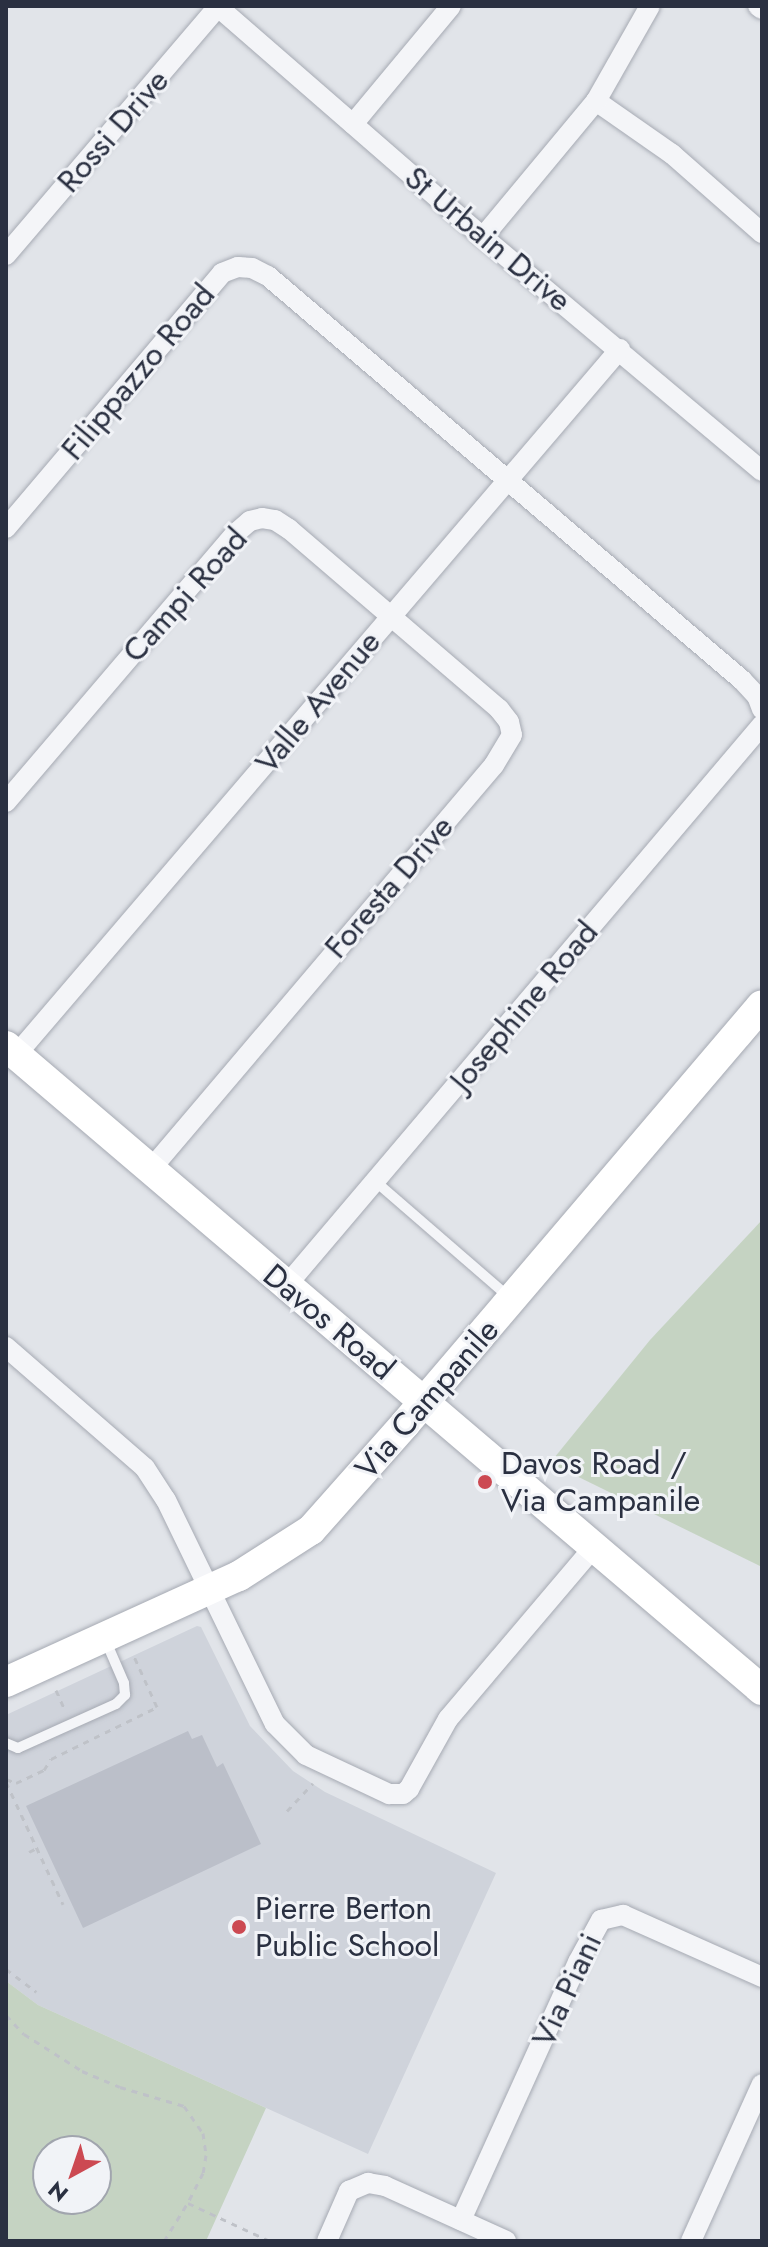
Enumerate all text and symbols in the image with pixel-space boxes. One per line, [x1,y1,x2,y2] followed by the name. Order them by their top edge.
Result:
[49,62,177,200] street label: Rossi Drive
[397,158,579,320] street label: St Urbain Drive
[53,276,223,468] street label: Filippazzo Road
[115,520,255,670] street label: Campi Road
[247,623,389,781] street label: Valle Avenue
[317,808,461,966] street label: Foresta Drive
[442,913,606,1099] street label: Josephine Road
[256,1256,402,1388] street label: Davos Road
[347,1311,507,1487] street label: Via Campanile
[501,1445,700,1520] place label: Davos Road / Via Campanile
[476,1473,494,1491] marker: Davos Road / Via Campanile
[255,1890,439,1965] place label: Pierre Berton Public School
[230,1918,248,1936] marker: Pierre Berton Public School
[524,1927,610,2053] street label: Via Piani
[32,2135,112,2215] north arrow
[41,2174,75,2210] text: N

